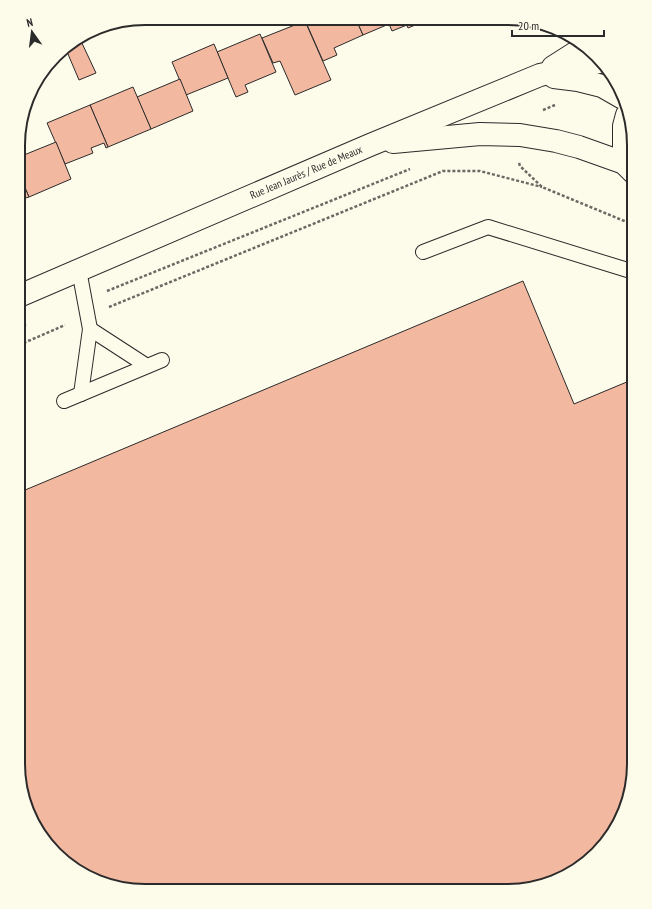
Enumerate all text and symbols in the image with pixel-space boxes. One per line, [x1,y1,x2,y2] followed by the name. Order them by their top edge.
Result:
[12,12,52,52] north arrow
[512,12,604,38] scale bar
[25,15,34,30] text: N
[518,18,539,33] text: 20 m
[248,142,365,202] street label: Rue Jean Jaurès / Rue de Meaux

